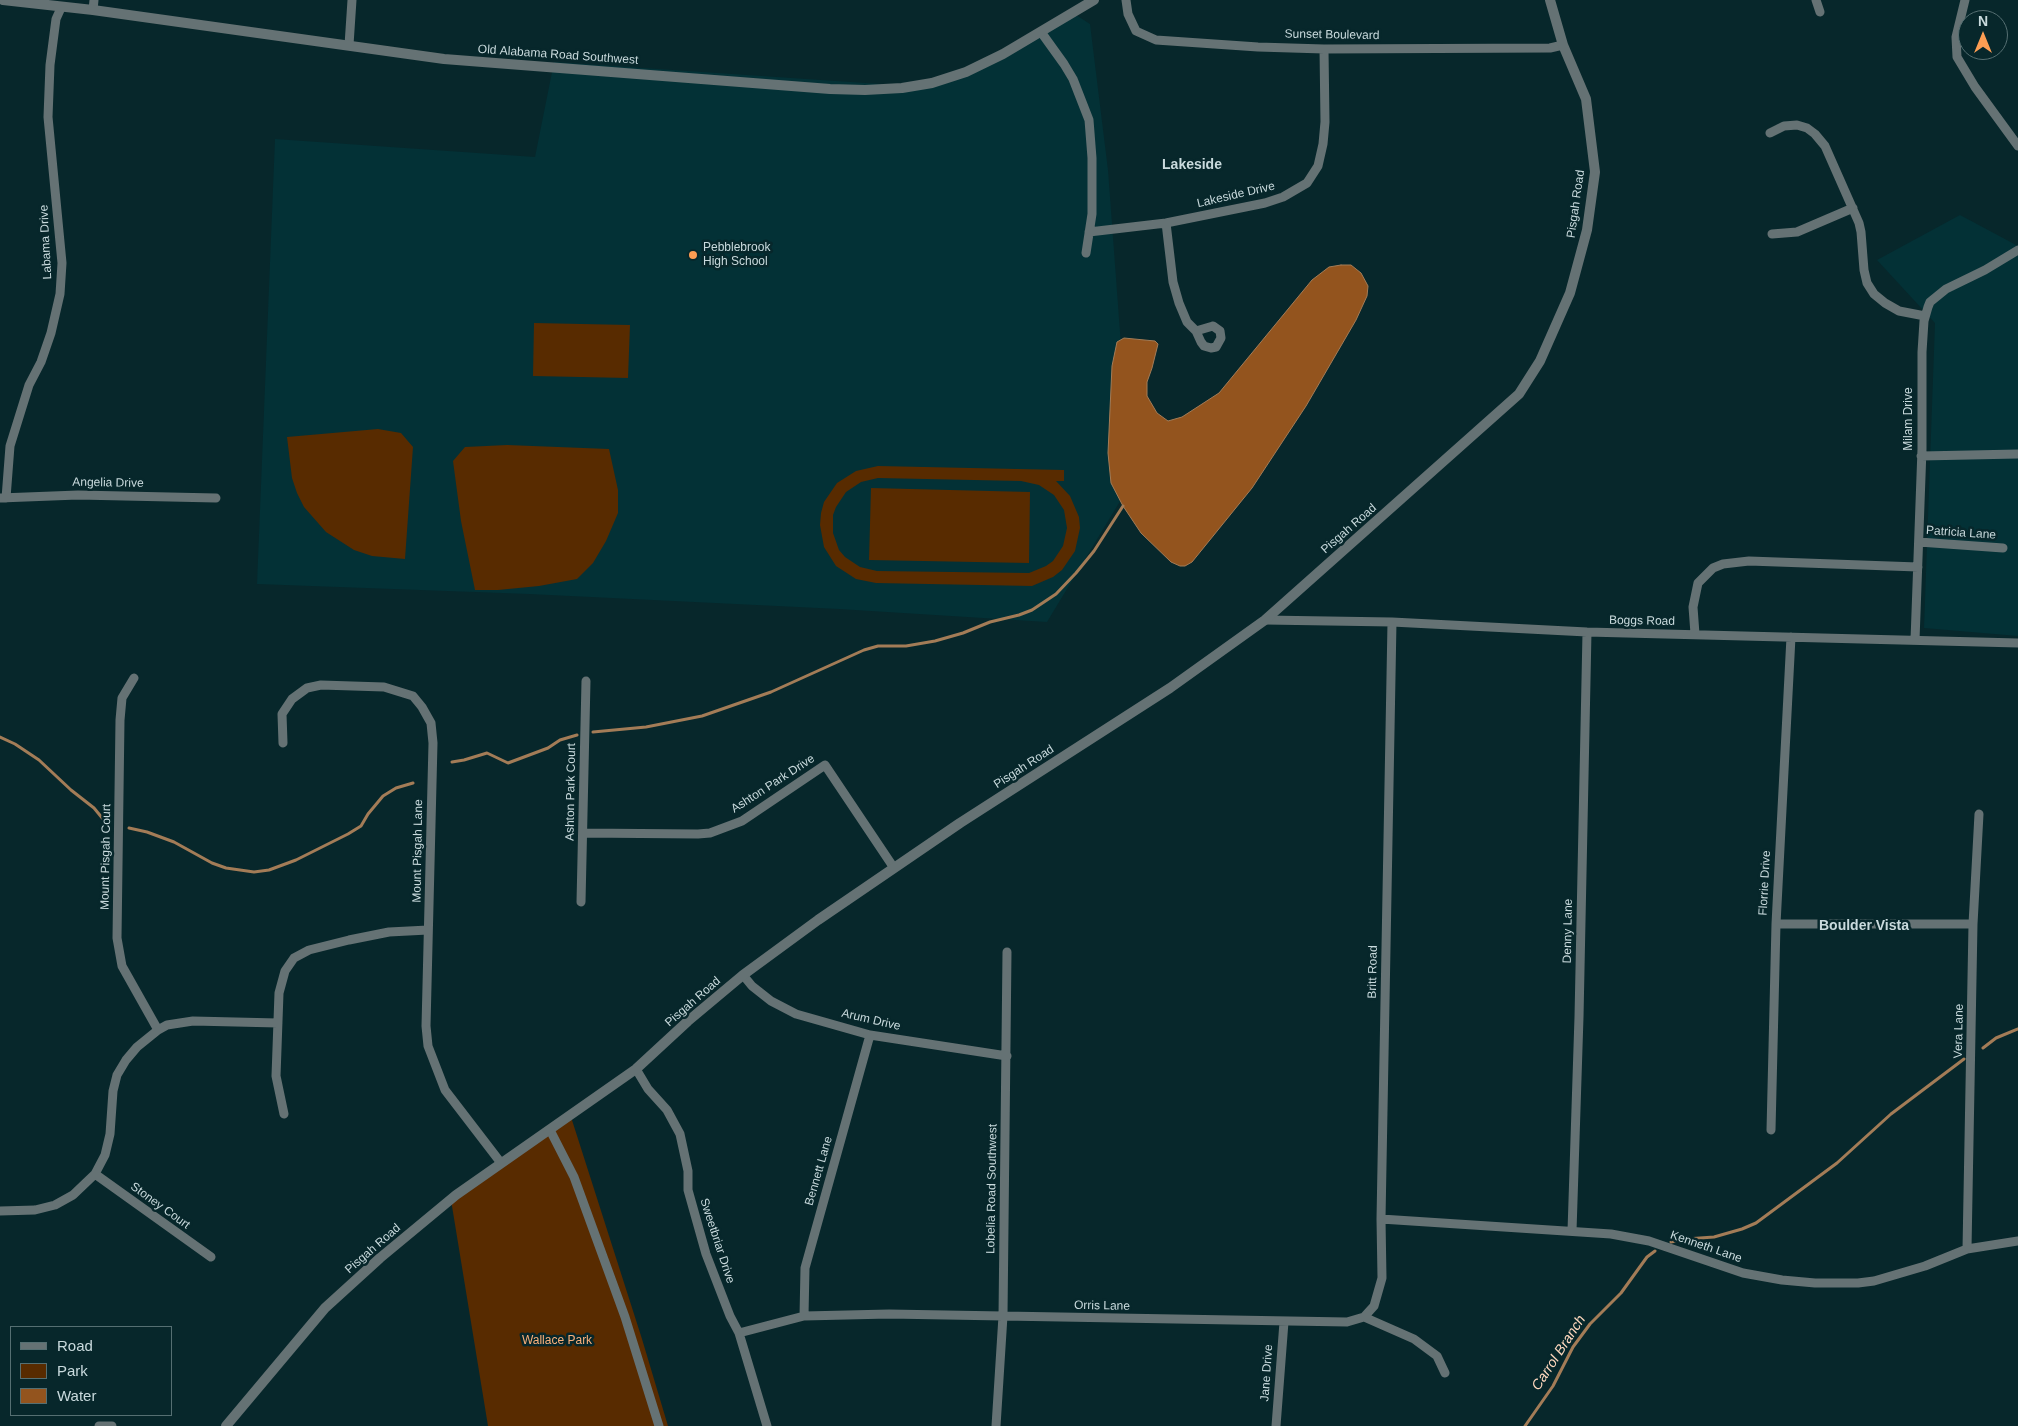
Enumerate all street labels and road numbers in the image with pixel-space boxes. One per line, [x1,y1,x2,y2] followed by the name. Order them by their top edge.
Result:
[1285,27,1379,43] street label: Sunset Boulevard
[477,42,639,68] street label: Old Alabama Road Southwest
[1564,169,1588,239] street label: Pisgah Road
[1196,179,1276,211] street label: Lakeside Drive
[37,204,55,280] street label: Labama Drive
[1902,387,1916,451] street label: Milam Drive
[72,475,144,491] street label: Angelia Drive
[1318,501,1380,557] street label: Pisgah Road
[1926,523,1996,543] street label: Patricia Lane
[1609,613,1675,629] street label: Boggs Road
[991,742,1057,792] street label: Pisgah Road
[563,743,579,841] street label: Ashton Park Court
[729,752,817,816] street label: Ashton Park Drive
[410,799,426,903] street label: Mount Pisgah Lane
[98,804,114,910] street label: Mount Pisgah Court
[1756,850,1774,916] street label: Florrie Drive
[1560,899,1576,963] street label: Denny Lane
[1365,945,1381,999] street label: Britt Road
[662,974,724,1030] street label: Pisgah Road
[1951,1004,1967,1058] street label: Vera Lane
[840,1006,902,1034] street label: Arum Drive
[984,1124,1000,1254] street label: Lobelia Road Southwest
[802,1135,836,1207] street label: Bennett Lane
[127,1180,193,1232] street label: Stoney Court
[696,1197,738,1285] street label: Sweetbriar Drive
[342,1221,404,1277] street label: Pisgah Road
[1668,1228,1744,1266] street label: Kenneth Lane
[1074,1298,1130,1314] street label: Orris Lane
[1258,1344,1276,1402] street label: Jane Drive

